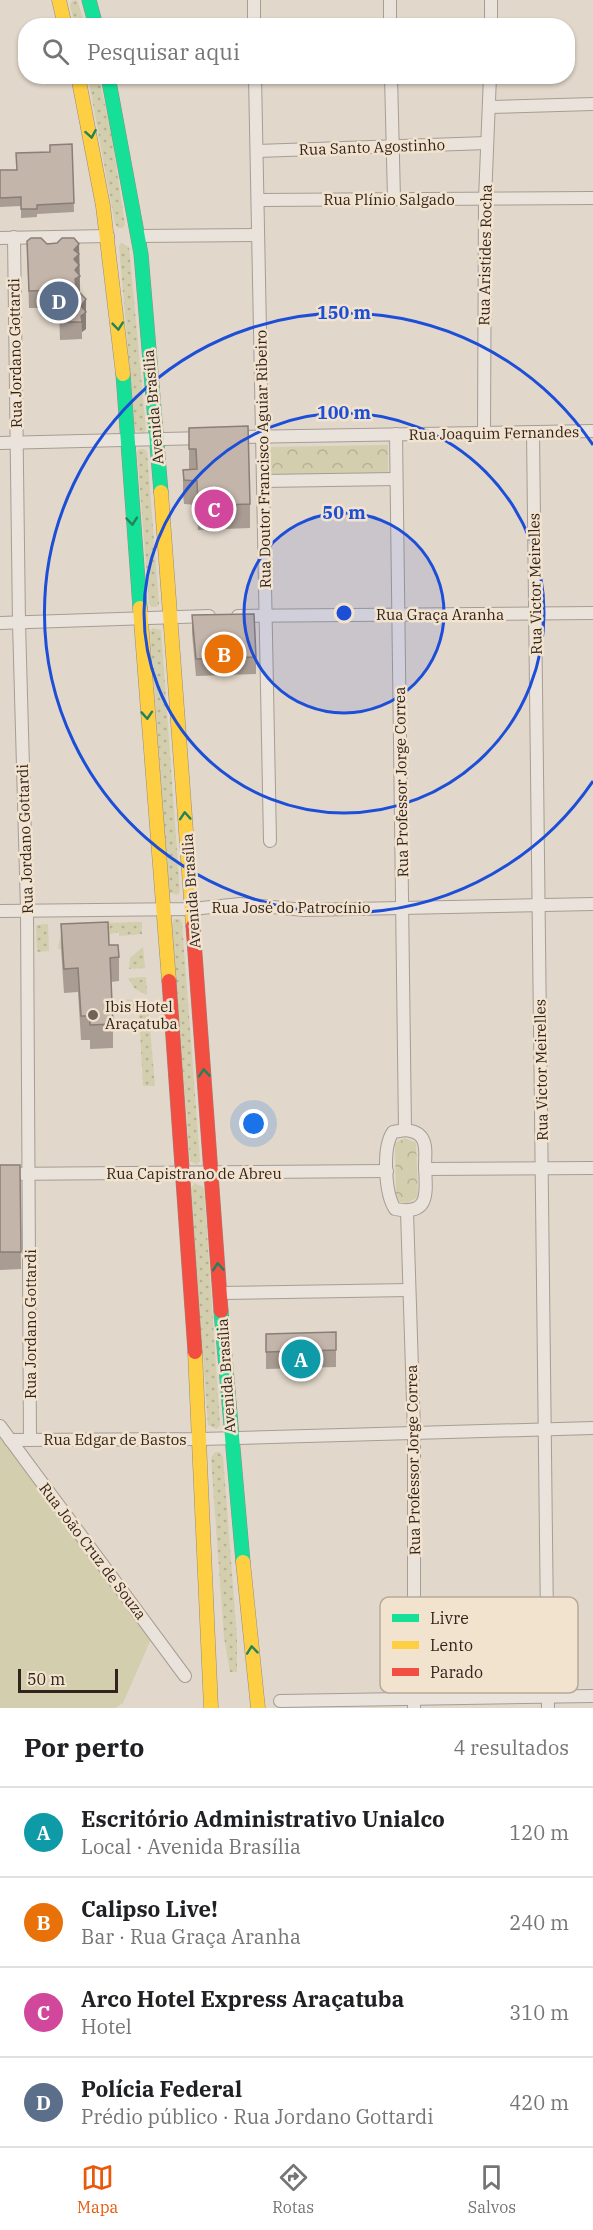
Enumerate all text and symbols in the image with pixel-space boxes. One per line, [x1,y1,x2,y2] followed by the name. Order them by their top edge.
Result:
[18,18,575,84] search box
[39,35,72,68] icon: search
[87,37,240,66] text: Pesquisar aqui
[84,128,97,138] one-way arrow
[299,135,445,159] street label: Rua Santo Agostinho
[474,184,496,326] street label: Rua Aristides Rocha
[323,190,455,209] street label: Rua Plínio Salgado
[4,278,26,428] street label: Rua Jordano Gottardi
[40,278,78,324] pin: D
[317,301,372,324] text: 150 m
[112,322,124,331] one-way arrow
[251,330,275,588] street label: Rua Doutor Francisco Aguiar Ribeiro
[139,349,167,465] street label: Avenida Brasília
[317,401,372,424] text: 100 m
[409,422,579,444] street label: Rua Joaquim Fernandes
[194,486,234,532] pin: C
[322,501,366,524] text: 50 m
[524,513,546,655] street label: Rua Victor Meirelles
[125,516,138,525] one-way arrow
[334,603,354,623] centre of rings
[376,605,504,624] street label: Rua Graça Aranha
[204,632,244,676] pin: B
[390,687,412,877] street label: Rua Professor Jorge Correa
[140,711,153,720] one-way arrow
[13,763,37,914] street label: Rua Jordano Gottardi
[179,811,192,820] one-way arrow
[178,833,204,949] street label: Avenida Brasília
[211,898,371,917] street label: Rua José do Patrocínio
[105,997,178,1033] place label: Ibis Hotel Araçatuba
[530,999,552,1141] street label: Rua Victor Meirelles
[86,1008,100,1022] marker: Ibis Hotel Araçatuba
[197,1068,210,1077] one-way arrow
[239,1109,268,1138] your location
[106,1164,282,1183] street label: Rua Capistrano de Abreu
[21,1249,40,1399] street label: Rua Jordano Gottardi
[212,1263,225,1272] one-way arrow
[213,1318,239,1434] street label: Avenida Brasília
[282,1336,320,1382] pin: A
[402,1365,424,1555] street label: Rua Professor Jorge Correa
[43,1430,187,1449] street label: Rua Edgar de Bastos
[35,1479,151,1623] street label: Rua João Cruz de Souza
[380,1597,578,1693] legend
[430,1608,469,1628] text: Livre
[430,1635,473,1655] text: Lento
[246,1645,259,1654] one-way arrow
[430,1662,483,1682] text: Parado
[18,1666,118,1694] scale bar
[27,1669,65,1689] text: 50 m
[24,1730,144,1764] text: Por perto
[453,1734,569,1761] text: 4 resultados
[81,1804,445,1833] text: Escritório Administrativo Unialco
[37,1819,50,1846] text: A
[509,1819,569,1846] text: 120 m
[81,1833,301,1860] text: Local · Avenida Brasília
[81,1894,218,1923] text: Calipso Live!
[36,1909,51,1936] text: B
[509,1909,569,1936] text: 240 m
[81,1923,301,1950] text: Bar · Rua Graça Aranha
[81,1984,404,2013] text: Arco Hotel Express Araçatuba
[37,1999,50,2026] text: C
[509,1999,569,2026] text: 310 m
[81,2013,132,2040] text: Hotel
[81,2074,242,2103] text: Polícia Federal
[36,2089,51,2116] text: D
[509,2089,569,2116] text: 420 m
[81,2103,434,2130] text: Prédio público · Rua Jordano Gottardi
[77,2161,118,2217] tab: Mapa
[272,2161,314,2217] tab: Rotas
[468,2161,516,2217] tab: Salvos

